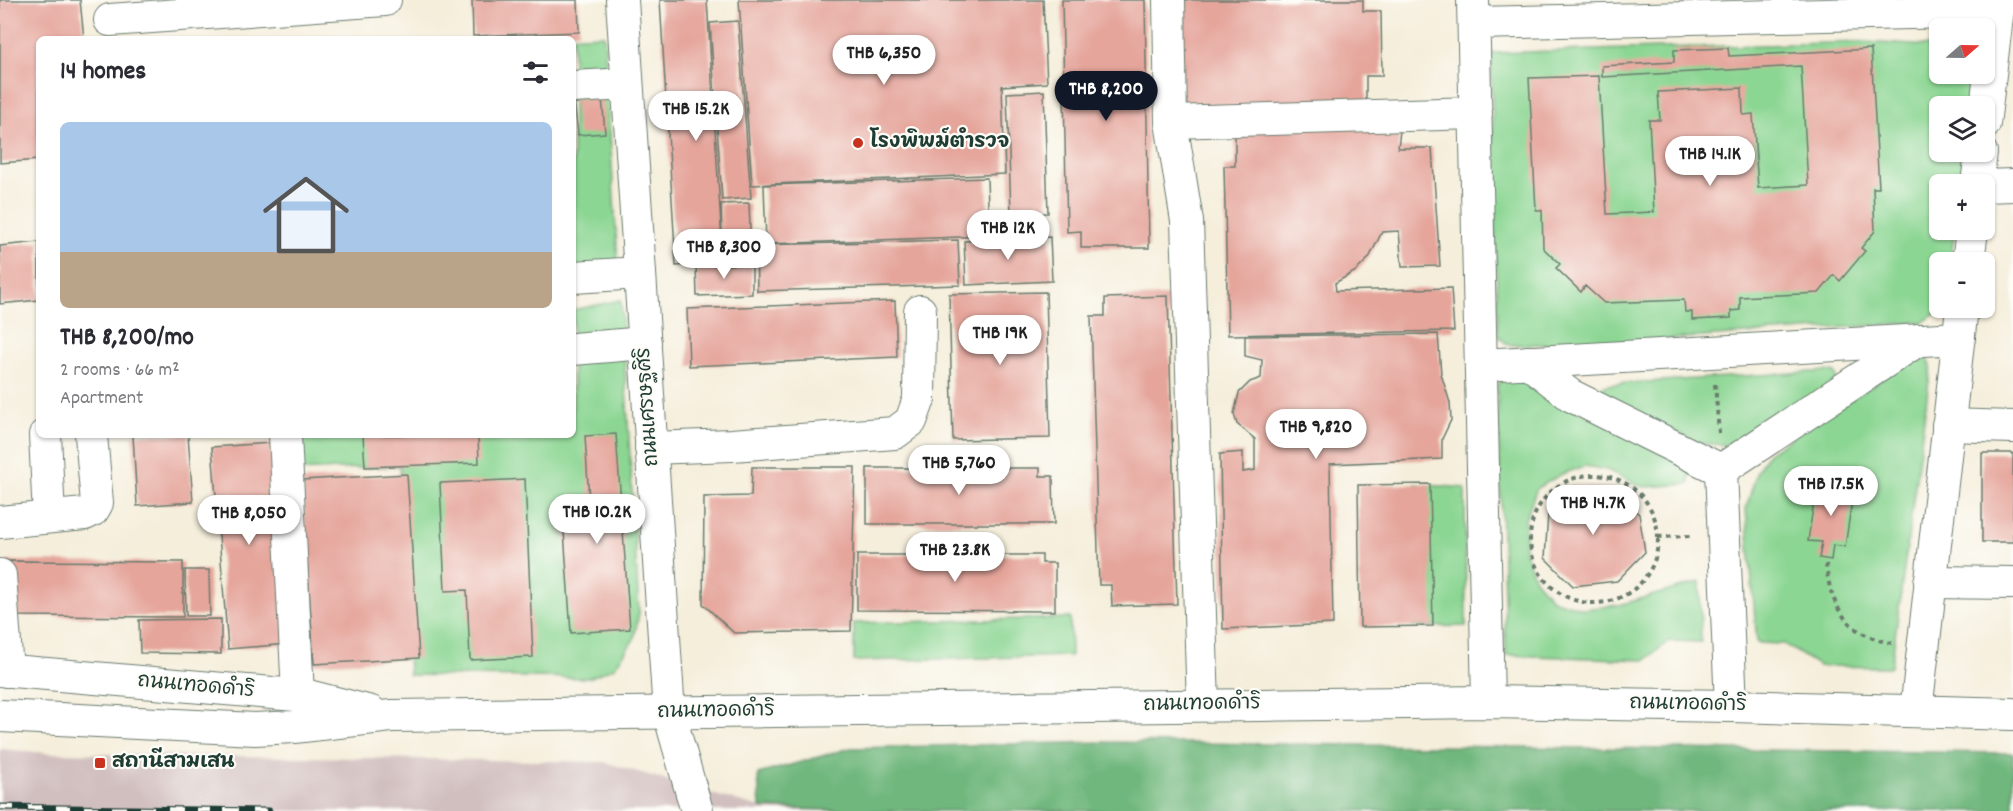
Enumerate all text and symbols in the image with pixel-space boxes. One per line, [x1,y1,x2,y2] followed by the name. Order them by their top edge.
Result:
[1929,18,1995,84] north arrow
[1929,18,1995,318] map controls
[815,35,953,86] pin: THB 6,350
[847,40,921,68] text: THB 6,350
[60,54,146,91] text: 14 homes
[519,56,552,89] icon: filters
[1037,71,1175,122] pin: THB 8,200
[1069,76,1143,104] text: THB 8,200
[627,91,765,142] pin: THB 15.2K
[662,96,730,124] text: THB 15.2K
[1929,96,1995,162] button: layers
[869,127,1010,157] place label: โรงพิพม์ตำรวจ
[851,136,865,150] marker: โรงพิพม์ตำรวจ
[1641,136,1779,187] pin: THB 14.1K
[1679,141,1741,169] text: THB 14.1K
[252,161,360,269] icon: home
[1929,174,1995,240] button: +
[953,210,1063,261] pin: THB 12K
[981,215,1035,243] text: THB 12K
[655,229,793,280] pin: THB 8,300
[687,234,761,262] text: THB 8,300
[1929,252,1995,318] button: −
[945,315,1055,366] pin: THB 19K
[60,320,194,357] text: THB 8,200/mo
[972,320,1028,348] text: THB 19K
[630,346,667,468] street label: ถนนเศรษฐศิริ
[60,357,180,385] text: 2 rooms · 66 m²
[60,385,143,413] text: Apartment
[1247,409,1385,460] pin: THB 9,820
[1280,414,1352,442] text: THB 9,820
[890,445,1028,496] pin: THB 5,760
[922,450,996,478] text: THB 5,760
[1762,466,1900,517] pin: THB 17.5K
[1798,471,1864,499] text: THB 17.5K
[1524,485,1662,536] pin: THB 14.7K
[1560,490,1626,518] text: THB 14.7K
[528,494,666,545] pin: THB 10.2K
[180,495,318,546] pin: THB 8,050
[563,499,631,527] text: THB 10.2K
[211,500,287,528] text: THB 8,050
[886,532,1024,583] pin: THB 23.8K
[920,537,990,565] text: THB 23.8K
[136,666,256,706] street label: ถนนเทอดดำริ
[1143,688,1261,720] street label: ถนนเทอดดำริ
[1629,688,1747,720] street label: ถนนเทอดดำริ
[657,695,775,727] street label: ถนนเทอดดำริ
[112,747,235,777] place label: สถานีสามเสน
[93,756,107,770] marker: สถานีสามเสน

